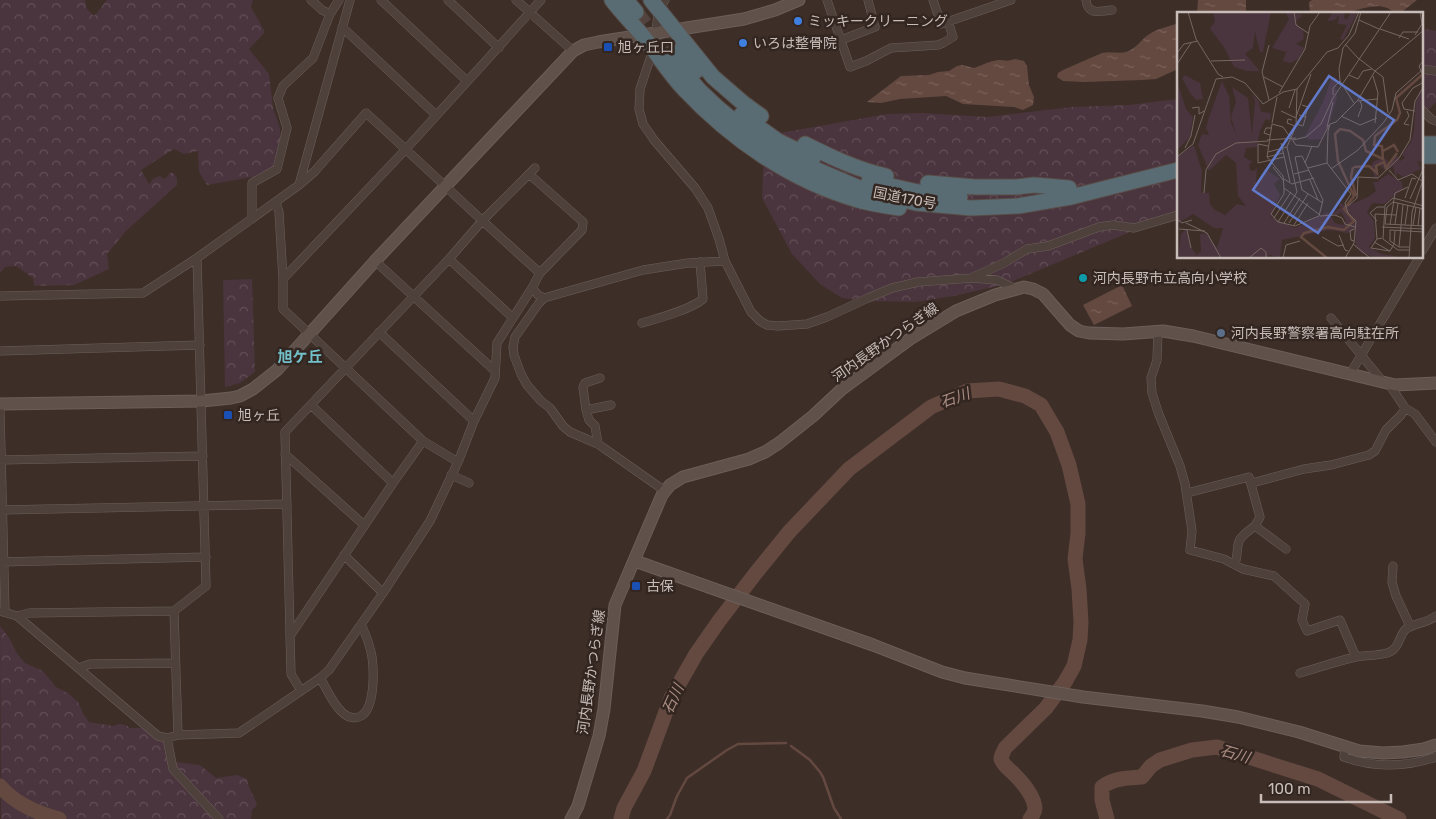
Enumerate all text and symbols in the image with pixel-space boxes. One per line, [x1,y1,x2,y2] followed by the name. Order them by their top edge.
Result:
[1177,12,1424,259] inset map
[808,13,948,30] place label: ミッキークリーニング
[792,15,804,27] marker: ミッキークリーニング
[753,35,837,52] place label: いろは整骨院
[737,37,749,49] marker: いろは整骨院
[618,39,674,56] place label: 旭ヶ丘口
[602,41,614,53] marker: 旭ヶ丘口
[872,184,938,213] street label: 国道170号
[1093,270,1247,287] place label: 河内長野市立高向小学校
[1077,272,1089,284] marker: 河内長野市立高向小学校
[829,299,942,386] street label: 河内長野かつらぎ線
[1231,325,1399,342] place label: 河内長野警察署高向駐在所
[1215,327,1227,339] marker: 河内長野警察署高向駐在所
[277,348,323,366] district label: 旭ケ丘
[938,384,974,412] water label: 石川
[238,407,280,424] place label: 旭ヶ丘
[222,409,234,421] marker: 旭ヶ丘
[646,578,674,595] place label: 古保
[630,580,642,592] marker: 古保
[574,608,609,736] street label: 河内長野かつらぎ線
[659,680,688,716] water label: 石川
[1218,741,1254,767] water label: 石川
[1261,772,1391,804] scale bar
[1268,780,1310,798] text: 100 m

